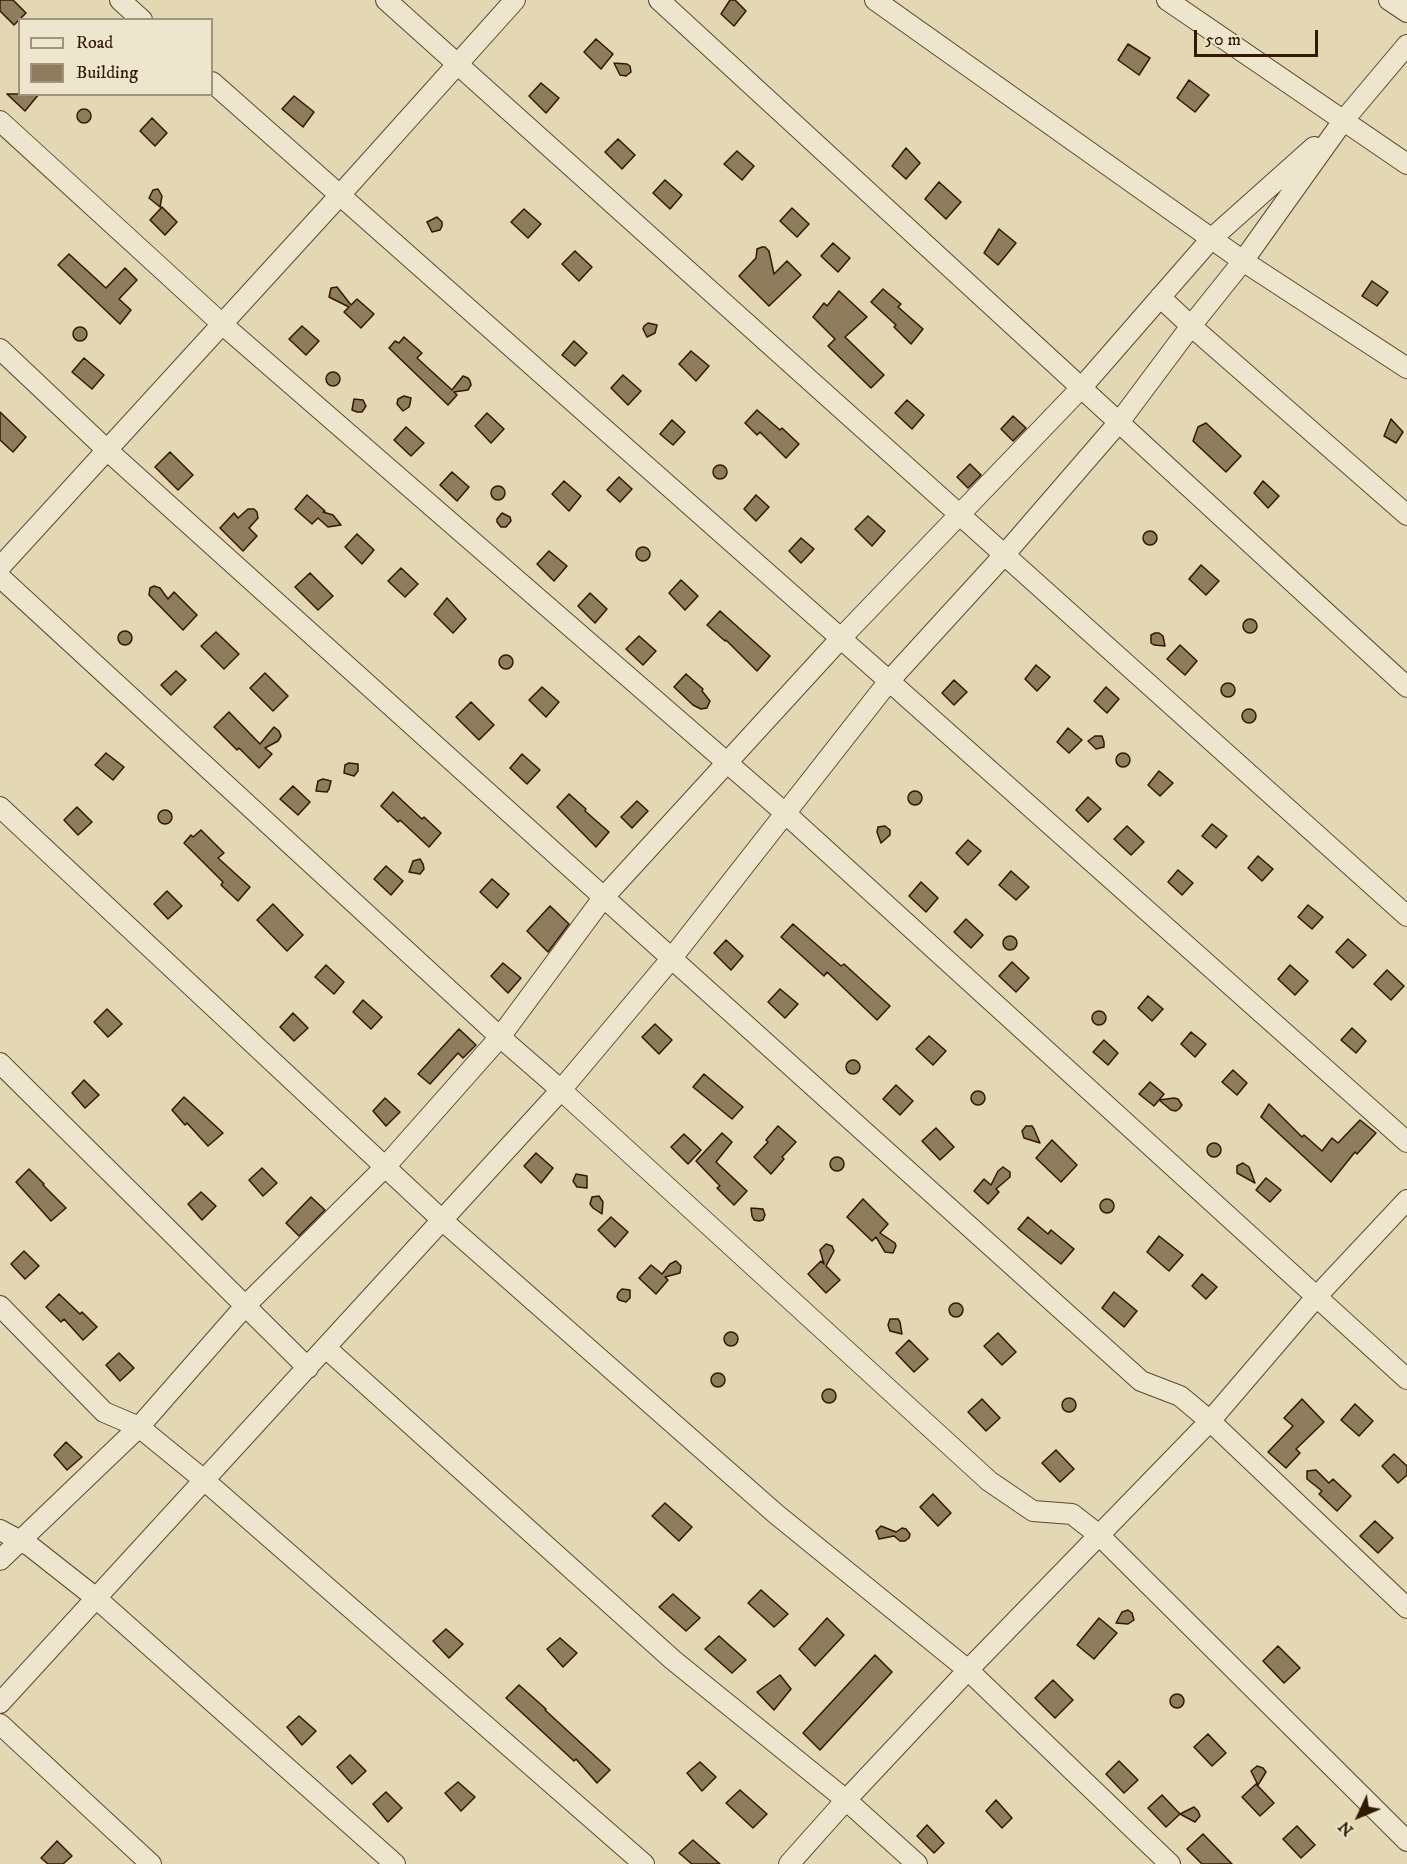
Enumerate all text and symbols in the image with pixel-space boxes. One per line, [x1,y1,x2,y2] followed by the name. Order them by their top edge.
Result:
[18,18,213,96] legend
[1197,18,1322,56] scale bar
[1205,29,1241,51] text: 50 m
[76,32,113,54] text: Road
[76,62,138,84] text: Building
[1329,1786,1389,1846] north arrow
[1334,1817,1358,1840] text: N

